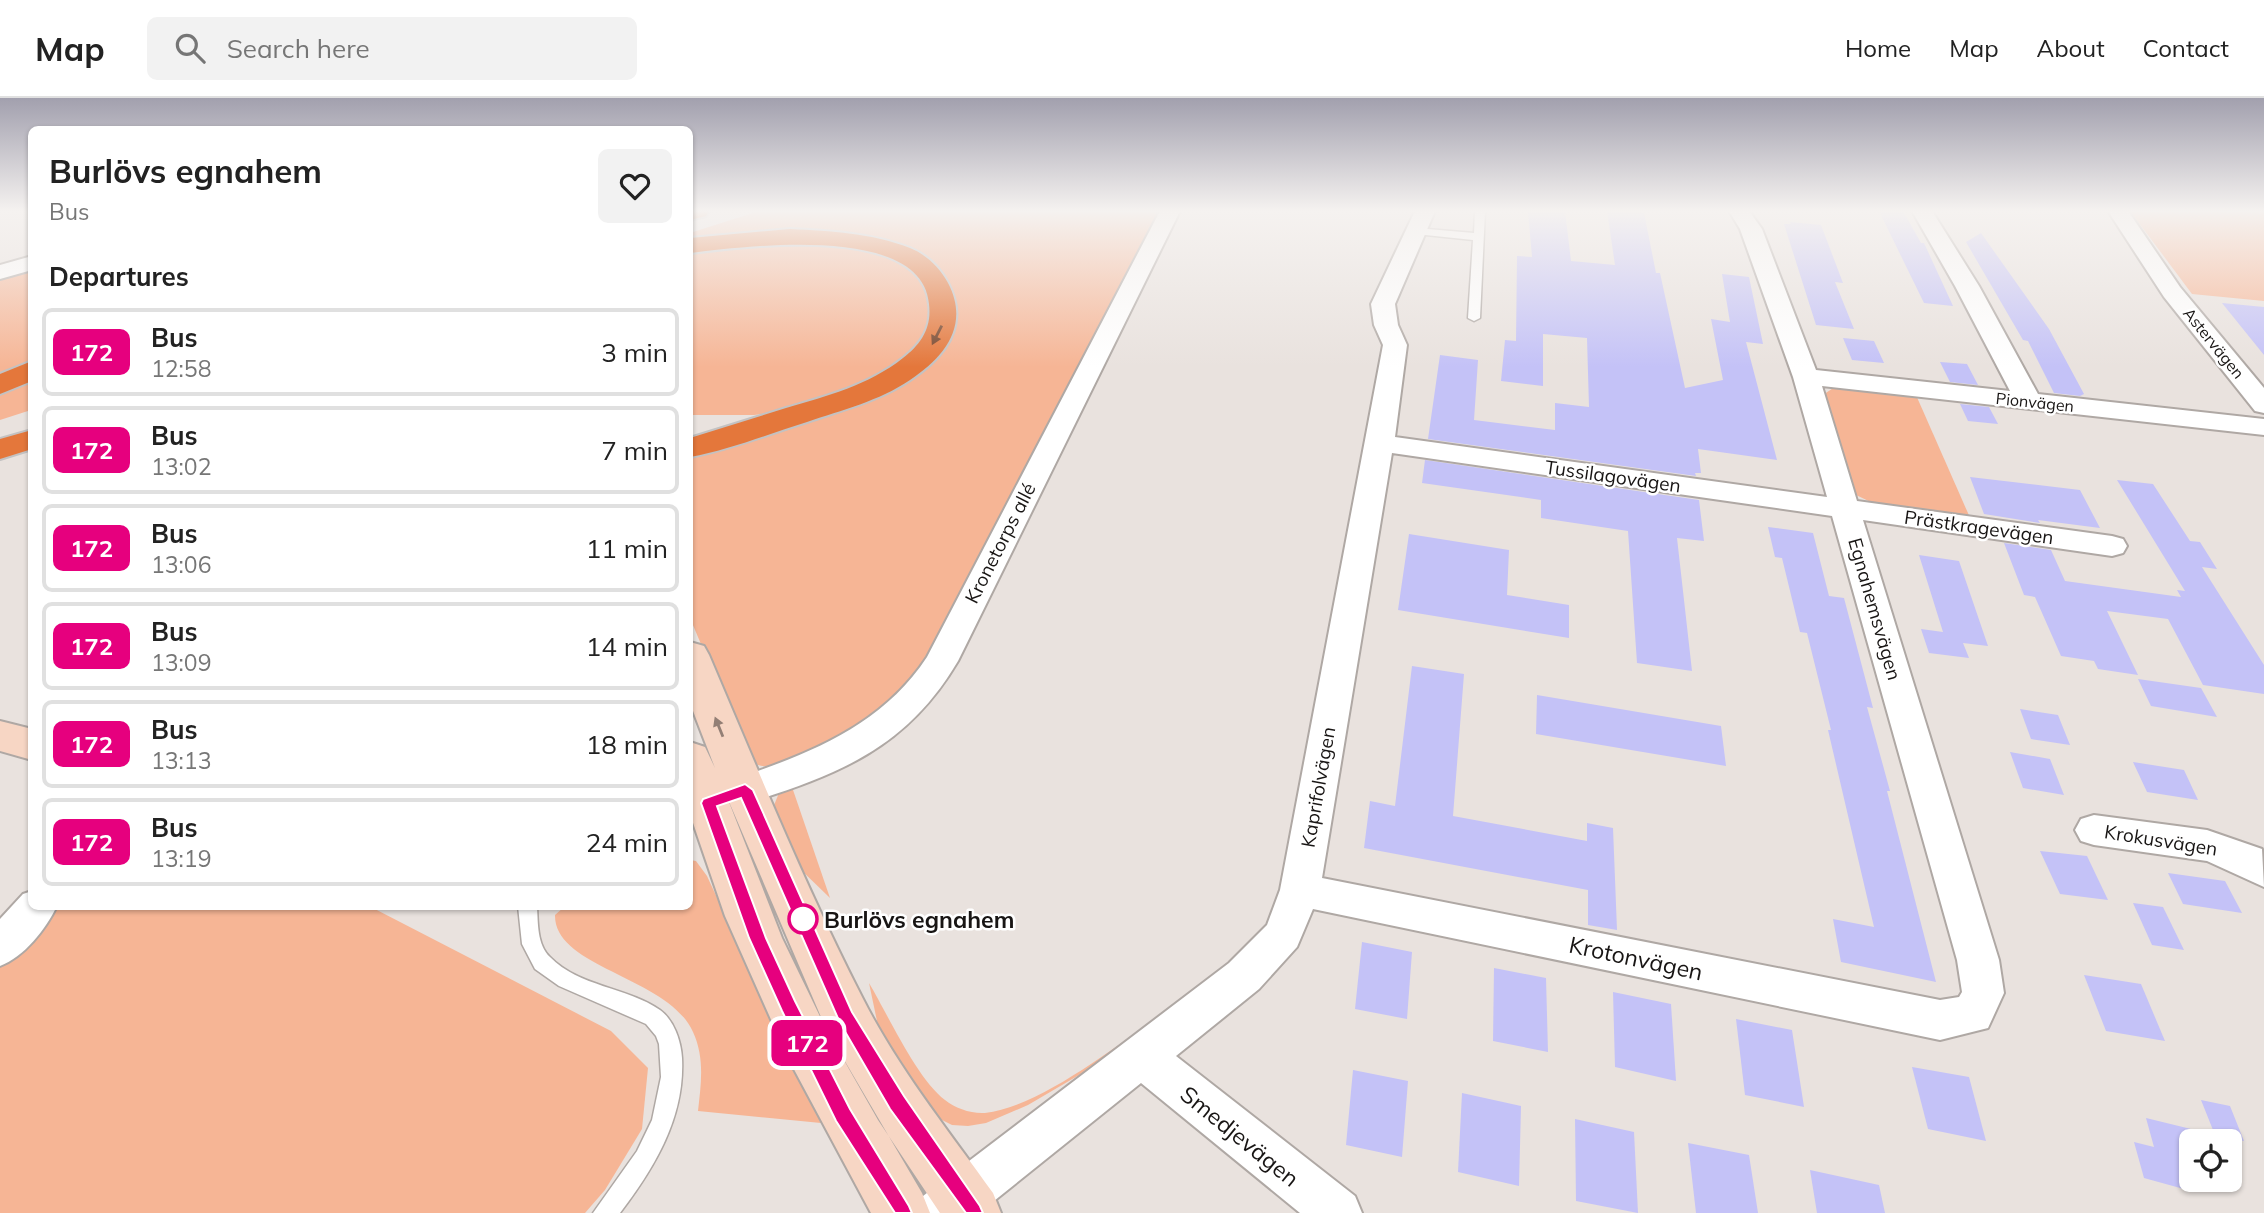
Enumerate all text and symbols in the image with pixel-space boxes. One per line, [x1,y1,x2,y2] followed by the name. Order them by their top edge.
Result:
[147,17,637,80] search box
[35,28,105,69] text: Map
[171,29,209,67] icon: search
[227,32,370,65] text: Search here
[1845,33,1911,63] text: Home
[1949,33,1999,63] text: Map
[2037,33,2105,63] text: About
[2143,33,2229,63] text: Contact
[598,149,672,223] button: heart
[49,150,322,191] text: Burlövs egnahem
[49,197,89,226] text: Bus
[49,260,189,293] text: Departures
[2179,303,2249,383] street label: Astervägen
[151,321,197,354] text: Bus
[932,325,943,345] one-way arrow
[601,336,668,369] text: 3 min
[70,337,113,367] text: 172
[151,354,211,383] text: 12:58
[1995,388,2075,416] street label: Pionvägen
[151,419,197,452] text: Bus
[601,434,668,467] text: 7 min
[70,435,113,465] text: 172
[151,452,211,481] text: 13:02
[1544,455,1682,497] street label: Tussilagovägen
[959,479,1041,607] street label: Kronetorps allé
[1903,505,2055,549] street label: Prästkragevägen
[151,517,197,550] text: Bus
[586,532,668,565] text: 11 min
[70,533,113,563] text: 172
[1843,535,1907,683] street label: Egnahemsvägen
[151,550,211,579] text: 13:06
[151,615,197,648] text: Bus
[586,630,668,663] text: 14 min
[70,631,113,661] text: 172
[151,648,211,677] text: 13:09
[151,713,197,746] text: Bus
[713,717,725,737] one-way arrow
[1296,725,1340,849] street label: Kaprifolvägen
[586,728,668,761] text: 18 min
[70,729,113,759] text: 172
[151,746,211,775] text: 13:13
[151,811,197,844] text: Bus
[2103,819,2219,861] street label: Krokusvägen
[586,826,668,859] text: 24 min
[70,827,113,857] text: 172
[151,844,211,873] text: 13:19
[788,904,818,934] marker: Burlövs egnahem
[824,905,1014,934] place label: Burlövs egnahem
[1566,930,1706,986] street label: Krotonvägen
[767,1020,847,1066] line badge: 172
[785,1028,829,1058] text: 172
[1175,1079,1305,1193] street label: Smedjevägen
[2179,1129,2242,1192] map controls
[2179,1129,2242,1192] button: locate

